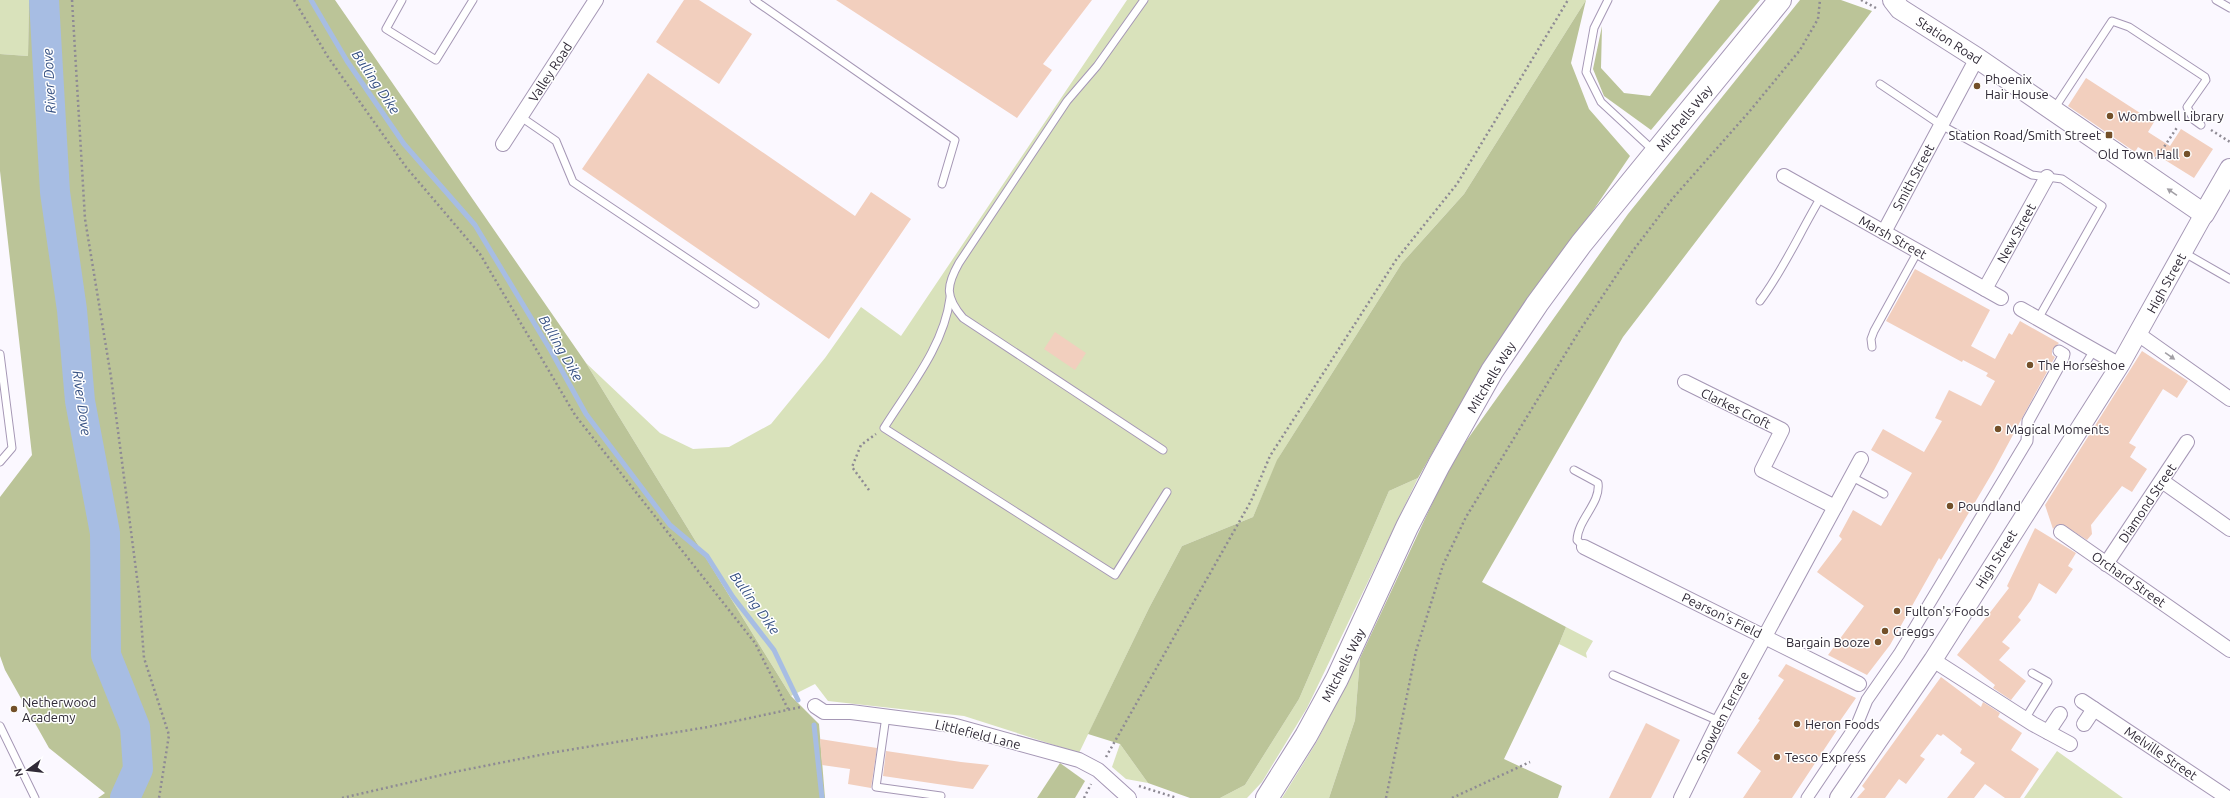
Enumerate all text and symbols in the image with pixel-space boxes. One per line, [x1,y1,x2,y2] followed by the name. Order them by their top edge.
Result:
[1914,14,1984,66] street label: Station Road
[526,40,574,104] street label: Valley Road
[349,47,403,117] water label: Bulling Dike
[39,48,59,114] water label: River Dove
[1985,72,2049,101] place label: Phoenix Hair House
[1972,81,1982,91] marker: Phoenix Hair House
[1653,82,1715,154] street label: Mitchells Way
[2118,109,2224,123] place label: Wombwell Library
[2105,111,2115,121] marker: Wombwell Library
[1948,128,2101,142] place label: Station Road/Smith Street
[2104,130,2114,140] marker: Station Road/Smith Street
[1890,141,1936,213] street label: Smith Street
[2098,147,2180,161] place label: Old Town Hall
[2182,149,2192,159] marker: Old Town Hall
[2167,188,2177,196] one-way arrow
[1994,201,2038,265] street label: New Street
[1857,213,1929,261] street label: Marsh Street
[2144,251,2188,315] street label: High Street
[536,312,586,384] water label: Bulling Dike
[1464,339,1518,415] street label: Mitchells Way
[2165,352,2175,360] one-way arrow
[2038,358,2125,372] place label: The Horseshoe
[2025,360,2035,370] marker: The Horseshoe
[70,370,94,436] water label: River Dove
[1699,385,1773,431] street label: Clarkes Croft
[2006,422,2110,436] place label: Magical Moments
[1993,424,2003,434] marker: Magical Moments
[2115,461,2179,545] street label: Diamond Street
[1958,499,2021,513] place label: Poundland
[1945,501,1955,511] marker: Poundland
[1972,527,2020,591] street label: High Street
[2089,548,2169,610] street label: Orchard Street
[727,569,783,637] water label: Bulling Dike
[1680,590,1764,640] street label: Pearson's Field
[1905,604,1990,618] place label: Fulton's Foods
[1892,606,1902,616] marker: Fulton's Foods
[1893,624,1935,638] place label: Greggs
[1319,626,1367,704] street label: Mitchells Way
[1880,626,1890,636] marker: Greggs
[1786,635,1870,649] place label: Bargain Booze
[1873,637,1883,647] marker: Bargain Booze
[1693,669,1751,765] street label: Snowden Terrace
[22,695,96,724] place label: Netherwood Academy
[9,704,19,714] marker: Netherwood Academy
[934,717,1022,751] street label: Littlefield Lane
[1805,717,1880,731] place label: Heron Foods
[1792,719,1802,729] marker: Heron Foods
[2122,724,2200,782] street label: Melville Street
[8,750,48,790] north arrow
[1785,750,1866,764] place label: Tesco Express
[1772,752,1782,762] marker: Tesco Express
[11,767,25,778] text: N

